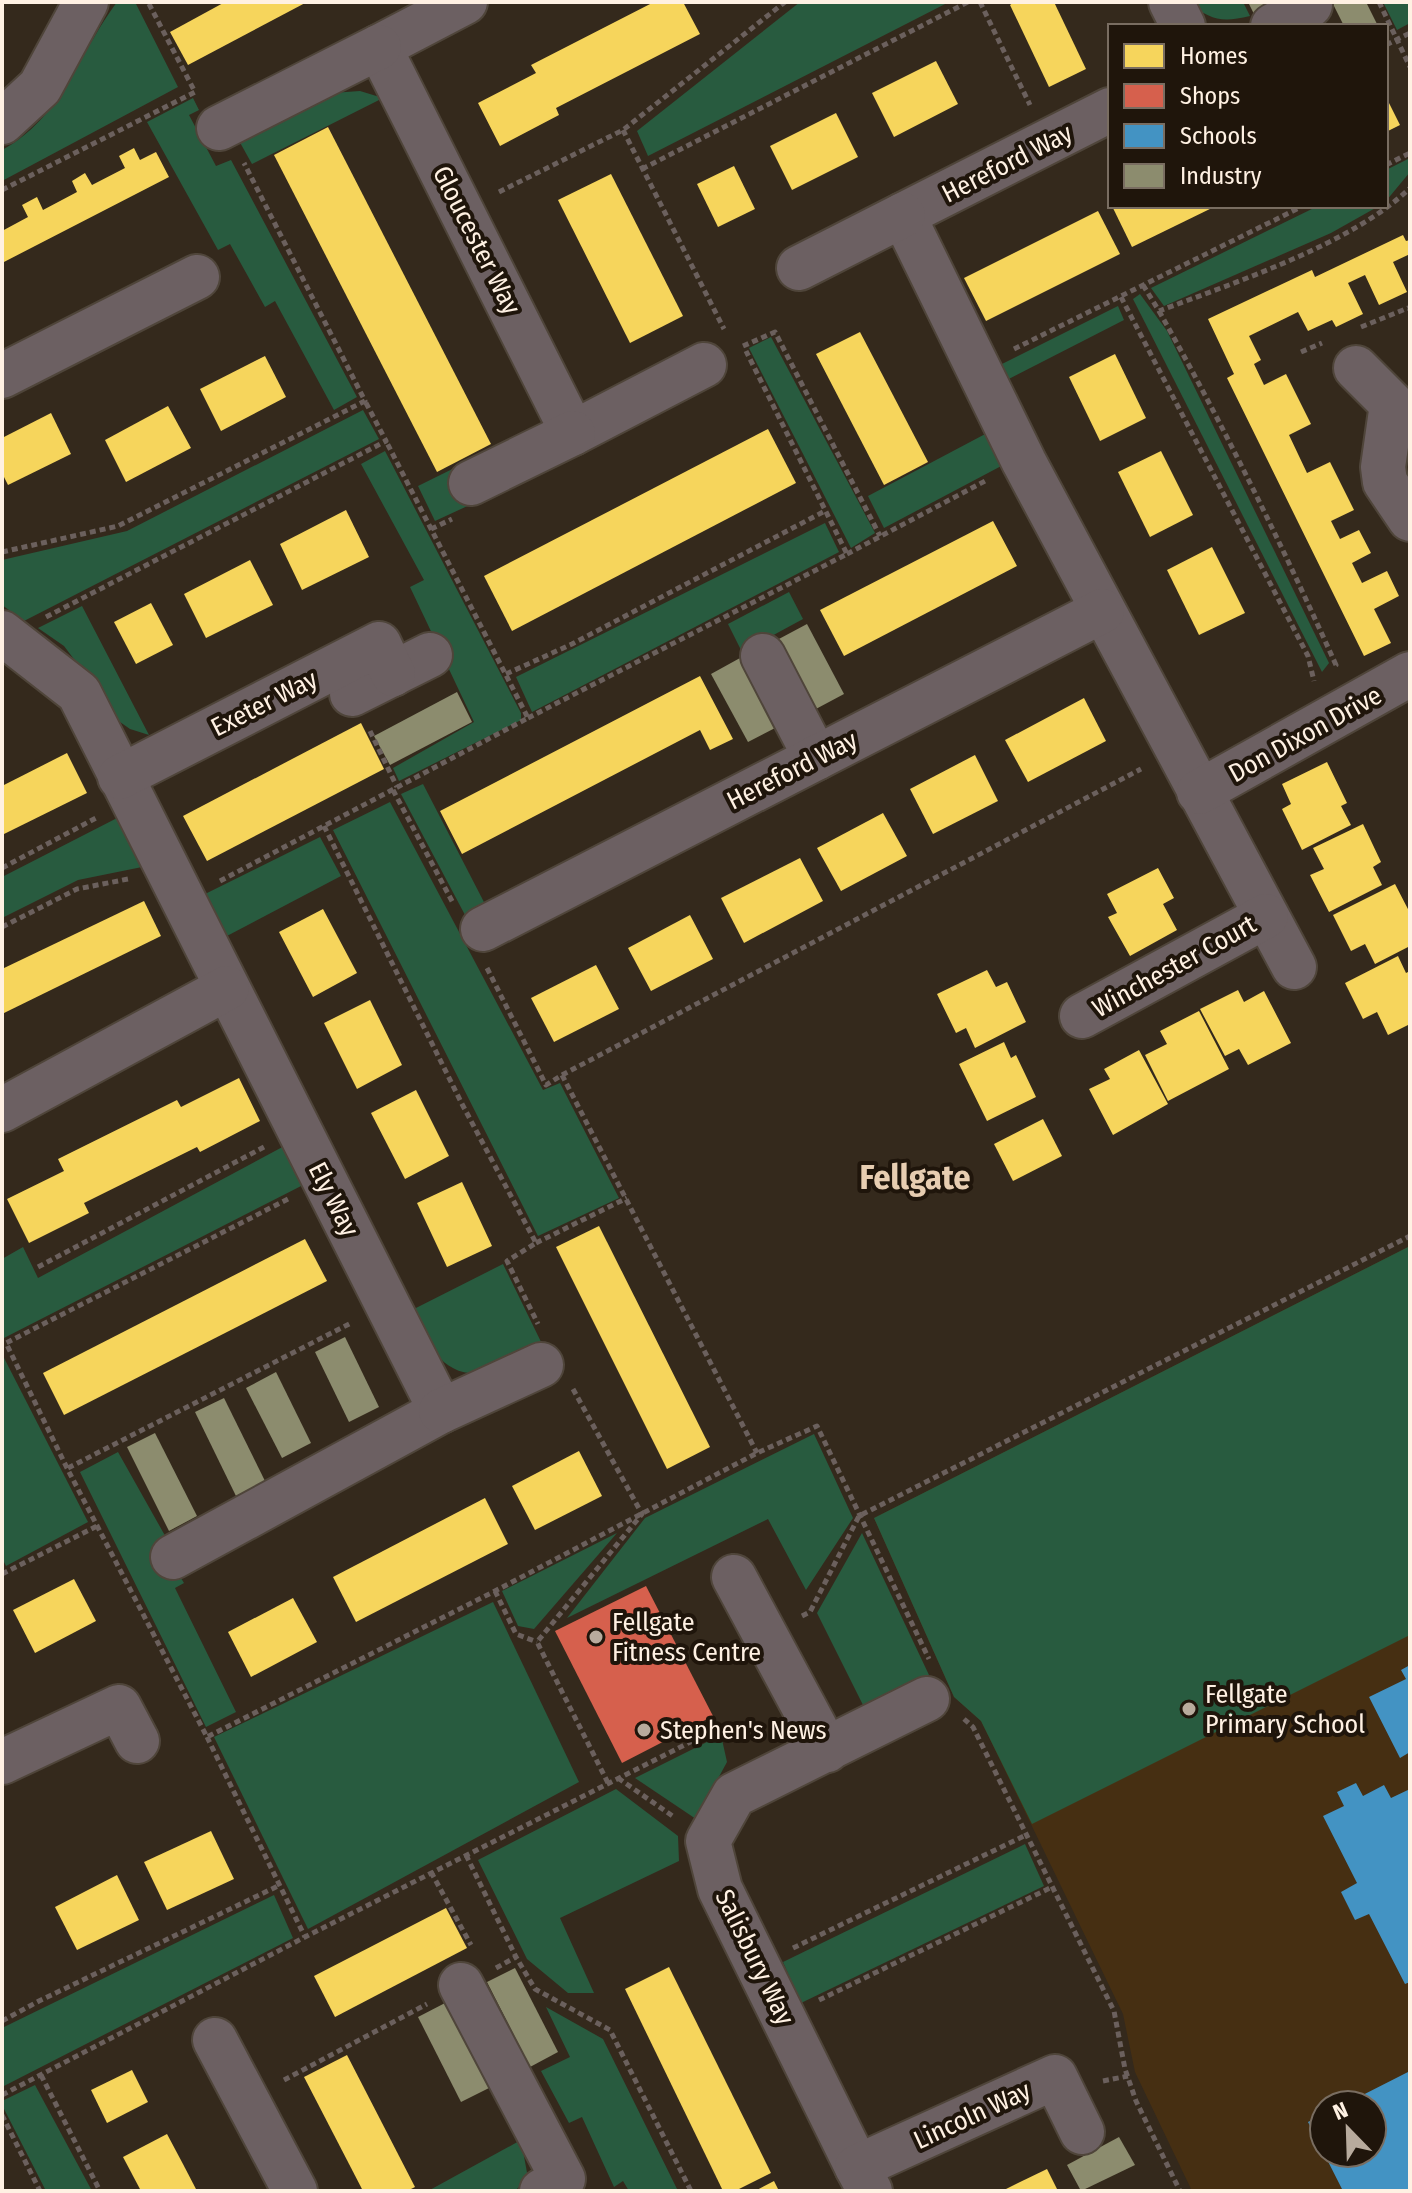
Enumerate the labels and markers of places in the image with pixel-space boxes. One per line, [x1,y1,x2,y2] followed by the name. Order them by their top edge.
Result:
[612,1607,761,1668] place label: Fellgate Fitness Centre
[587,1628,605,1646] marker: Fellgate Fitness Centre
[1205,1679,1365,1740] place label: Fellgate Primary School
[1180,1700,1198,1718] marker: Fellgate Primary School
[660,1715,827,1746] place label: Stephen's News
[635,1721,653,1739] marker: Stephen's News

